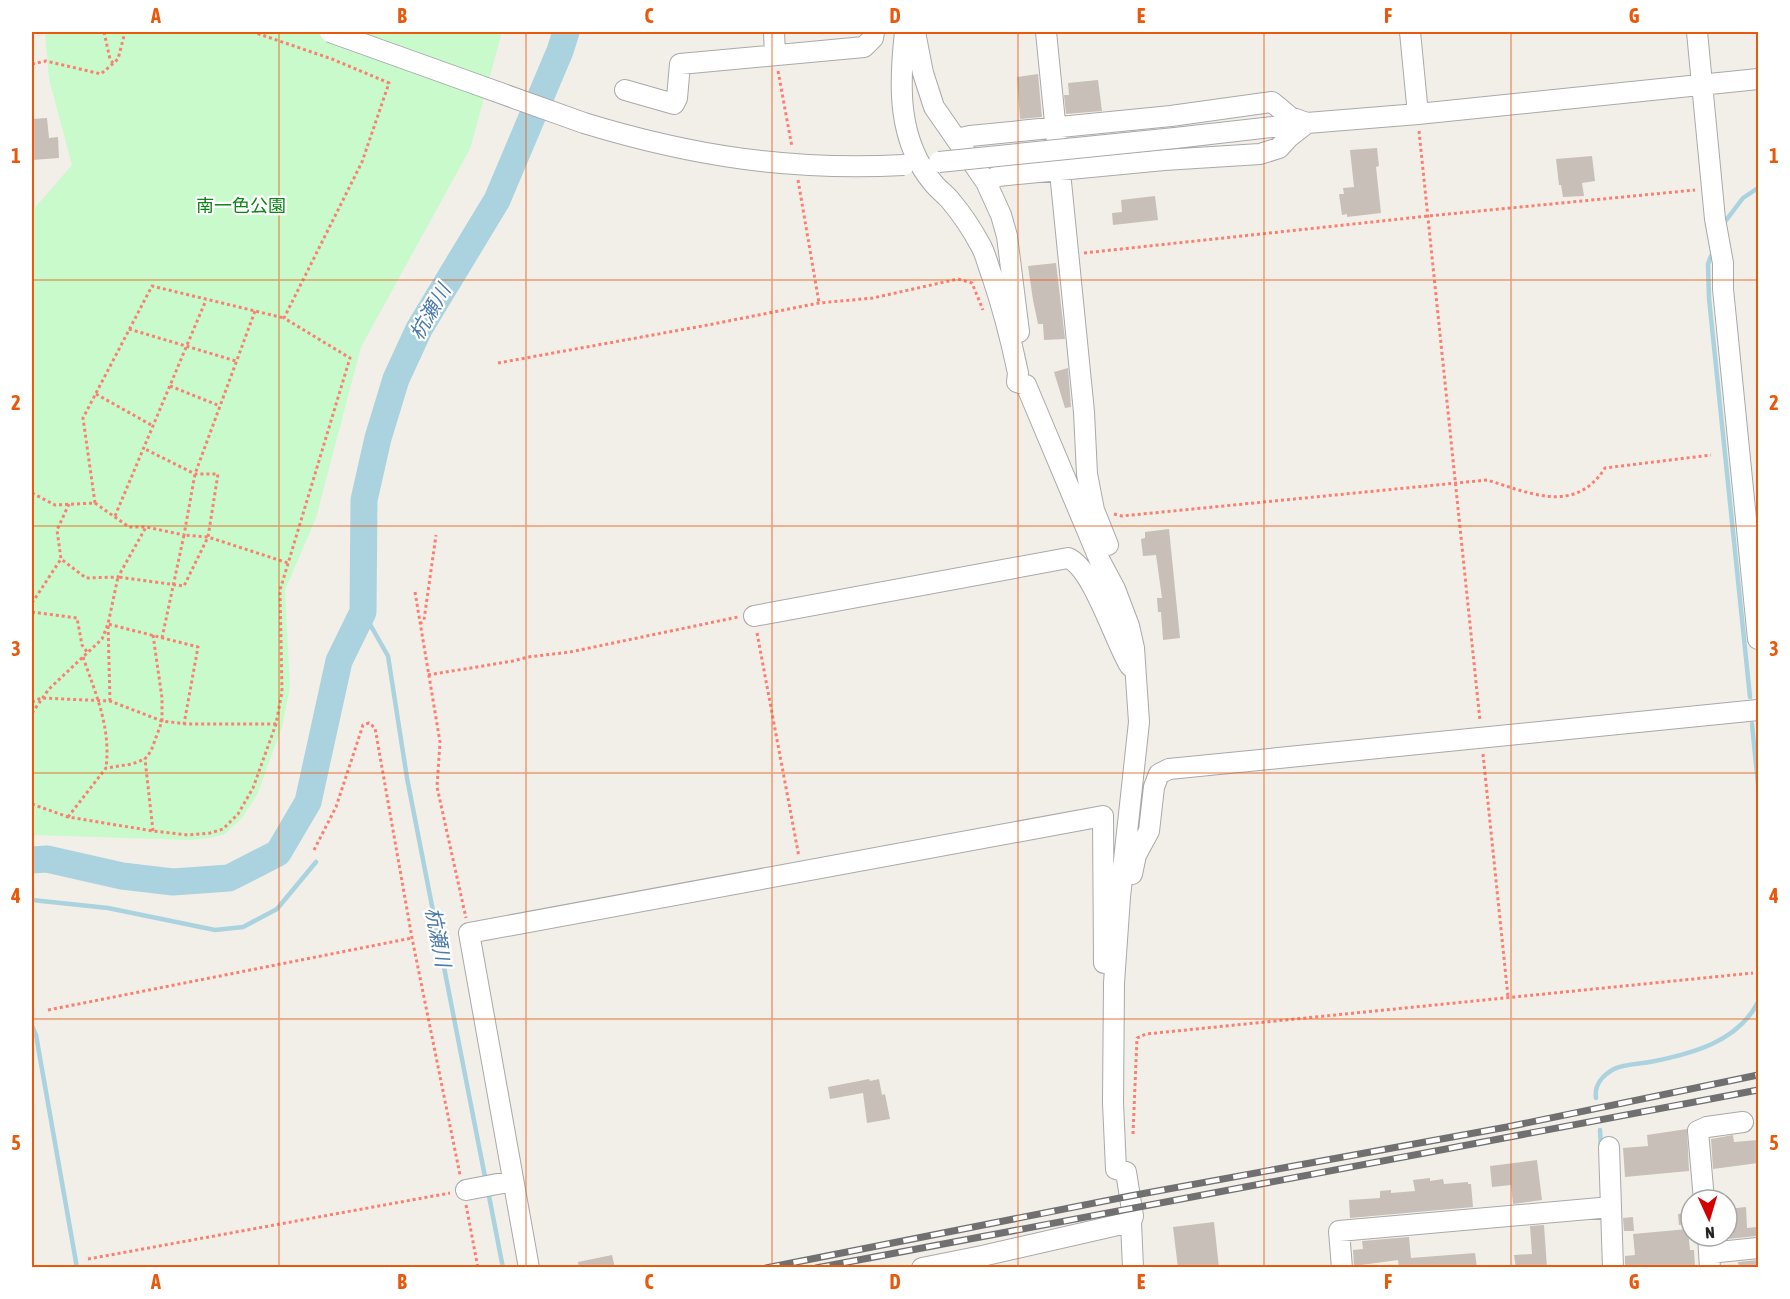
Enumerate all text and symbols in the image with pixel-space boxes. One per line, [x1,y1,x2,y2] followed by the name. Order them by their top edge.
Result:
[150,4,161,27] text: A
[397,4,407,27] text: B
[645,4,654,27] text: C
[889,4,901,27] text: D
[1137,4,1146,27] text: E
[1384,4,1392,27] text: F
[1629,4,1640,27] text: G
[11,144,21,167] text: 1
[1769,144,1779,167] text: 1
[196,195,286,216] park label: 南一色公園
[405,278,456,343] water label: 杭瀬川
[11,391,21,414] text: 2
[1769,391,1779,414] text: 2
[11,637,21,660] text: 3
[1769,637,1779,660] text: 3
[10,884,21,907] text: 4
[1768,884,1779,907] text: 4
[421,905,456,971] water label: 杭瀬川
[11,1131,21,1154] text: 5
[1769,1131,1779,1154] text: 5
[1679,1188,1739,1248] north arrow
[1705,1224,1715,1242] text: N
[150,1270,161,1293] text: A
[397,1270,407,1293] text: B
[645,1270,654,1293] text: C
[889,1270,901,1293] text: D
[1137,1270,1146,1293] text: E
[1384,1270,1392,1293] text: F
[1629,1270,1640,1293] text: G

